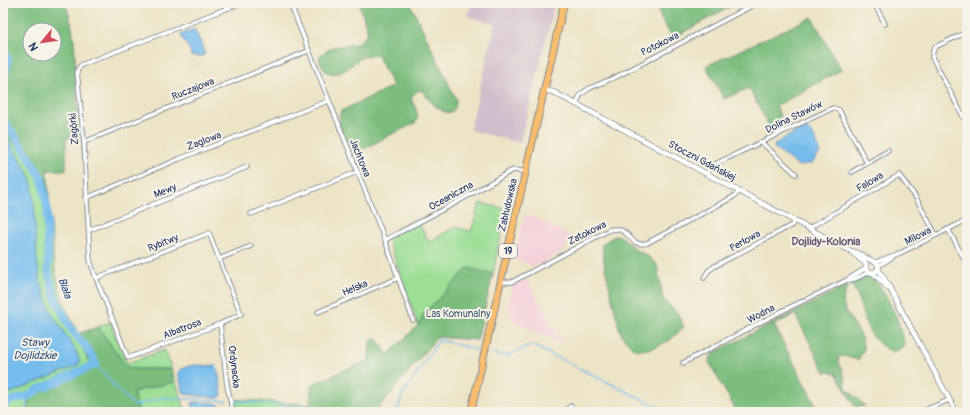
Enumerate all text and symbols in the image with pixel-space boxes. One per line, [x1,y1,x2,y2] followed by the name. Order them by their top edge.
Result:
[22,22,62,62] north arrow
[639,29,681,59] street label: Potokowa
[26,40,41,53] text: N
[170,75,216,103] street label: Ruczajowa
[764,98,825,136] street label: Dolina Stawów
[67,113,81,145] street label: Zagórki
[185,129,223,153] street label: Żaglowa
[347,137,373,179] street label: Jachtowa
[666,138,738,184] street label: Stoczni Gdańskiej
[854,169,886,195] street label: Falowa
[496,177,520,233] street label: Zabłudowska
[427,179,476,213] street label: Oceaniczna
[152,181,179,201] street label: Mewy
[566,218,608,248] street label: Zatokowa
[903,224,934,248] street label: Milowa
[728,228,763,254] street label: Perłowa
[146,231,181,255] street label: Rybitwy
[792,235,860,248] district label: Dojlidy-Kolonia
[499,244,517,258] road number: 19
[55,276,75,301] water label: Biała
[340,277,370,299] street label: Helska
[745,302,777,326] street label: Wodna
[426,308,491,320] park label: Las Komunalny
[161,316,203,342] street label: Albatrosa
[14,336,58,362] water label: Stawy Dojlidzkie
[225,345,243,389] street label: Ordynacka

